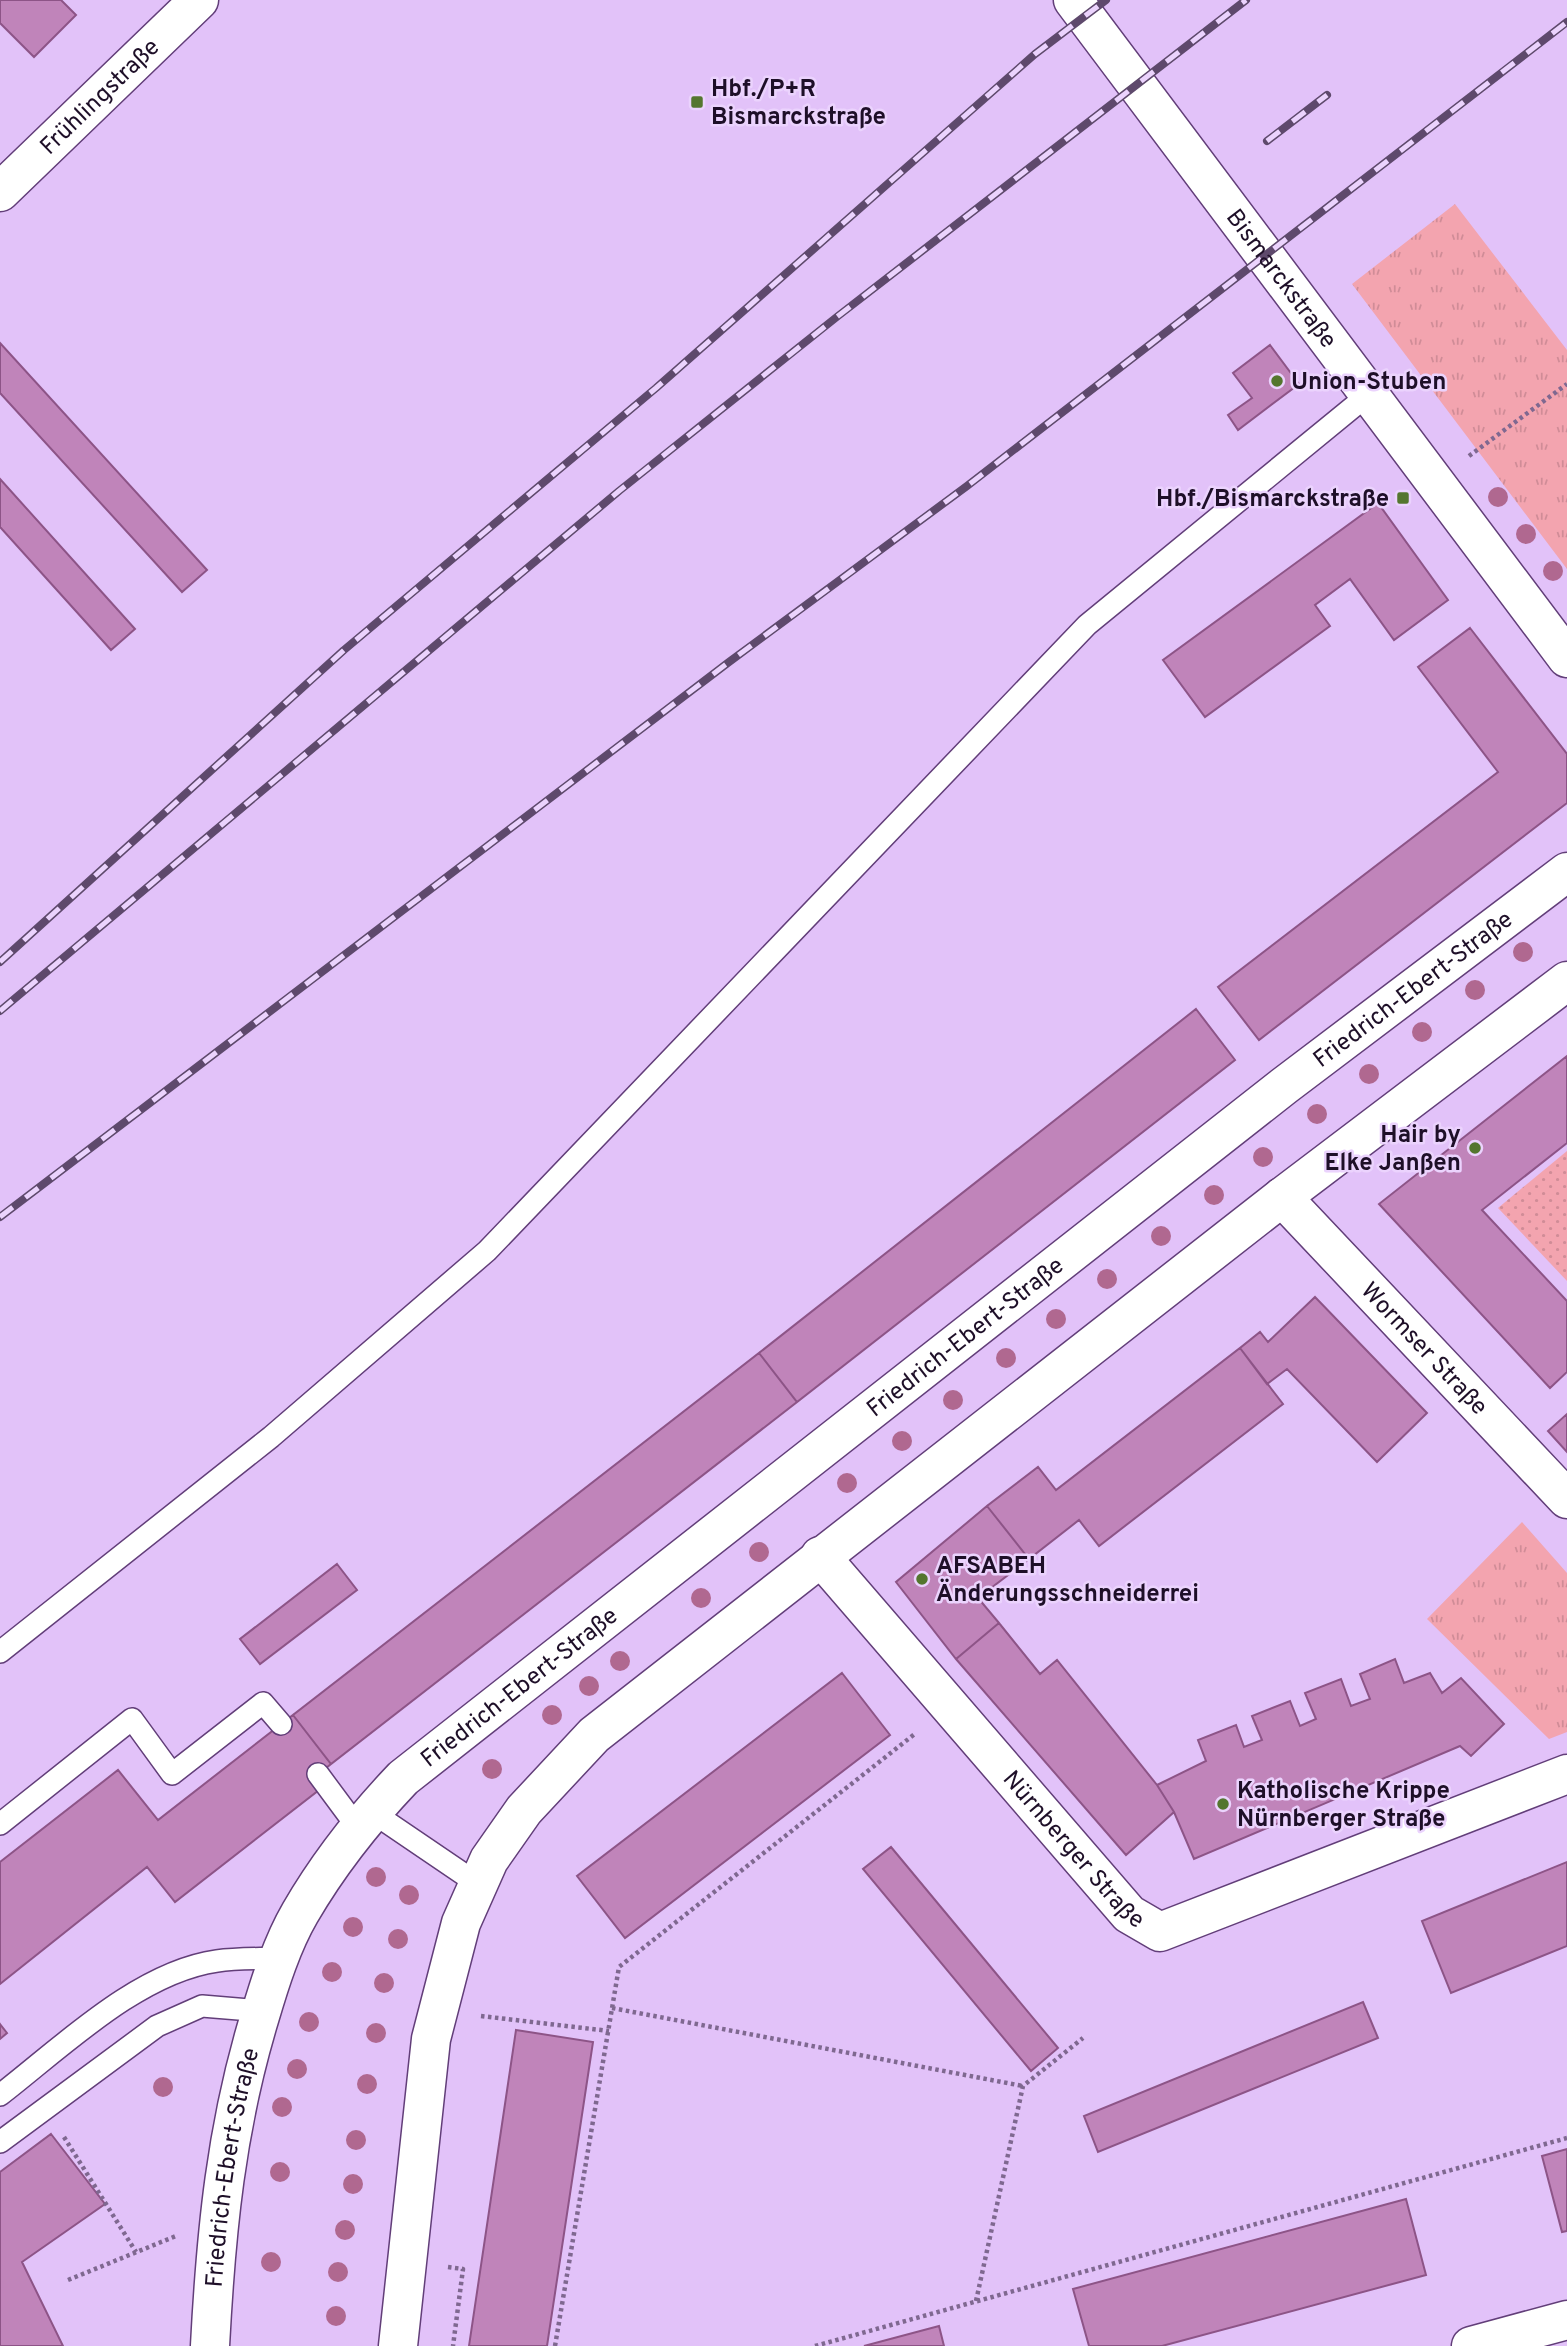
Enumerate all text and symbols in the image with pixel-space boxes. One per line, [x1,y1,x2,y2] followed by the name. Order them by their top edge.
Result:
[35,33,167,162] street label: Frühlingstraße
[711,75,886,133] place label: Hbf./P+R Bismarckstraße
[689,94,705,110] marker: Hbf./P+R Bismarckstraße
[1218,204,1342,355] street label: Bismarckstraße
[1291,368,1446,398] place label: Union-Stuben
[1269,373,1285,389] marker: Union-Stuben
[1156,485,1389,515] place label: Hbf./Bismarckstraße
[1395,490,1411,506] marker: Hbf./Bismarckstraße
[1308,905,1519,1075] street label: Friedrich-Ebert-Straße
[1324,1121,1461,1179] place label: Hair by Elke Janßen
[1467,1140,1483,1156] marker: Hair by Elke Janßen
[861,1252,1071,1425] street label: Friedrich-Ebert-Straße
[1353,1277,1493,1422] street label: Wormser Straße
[936,1552,1199,1610] place label: AFSABEH Änderungsschneiderrei
[914,1571,930,1587] marker: AFSABEH Änderungsschneiderrei
[416,1602,625,1775] street label: Friedrich-Ebert-Straße
[995,1765,1149,1936] street label: Nürnberger Straße
[1237,1777,1450,1835] place label: Katholische Krippe Nürnberger Straße
[1215,1796,1231,1812] marker: Katholische Krippe Nürnberger Straße
[201,2045,267,2288] street label: Friedrich-Ebert-Straße

